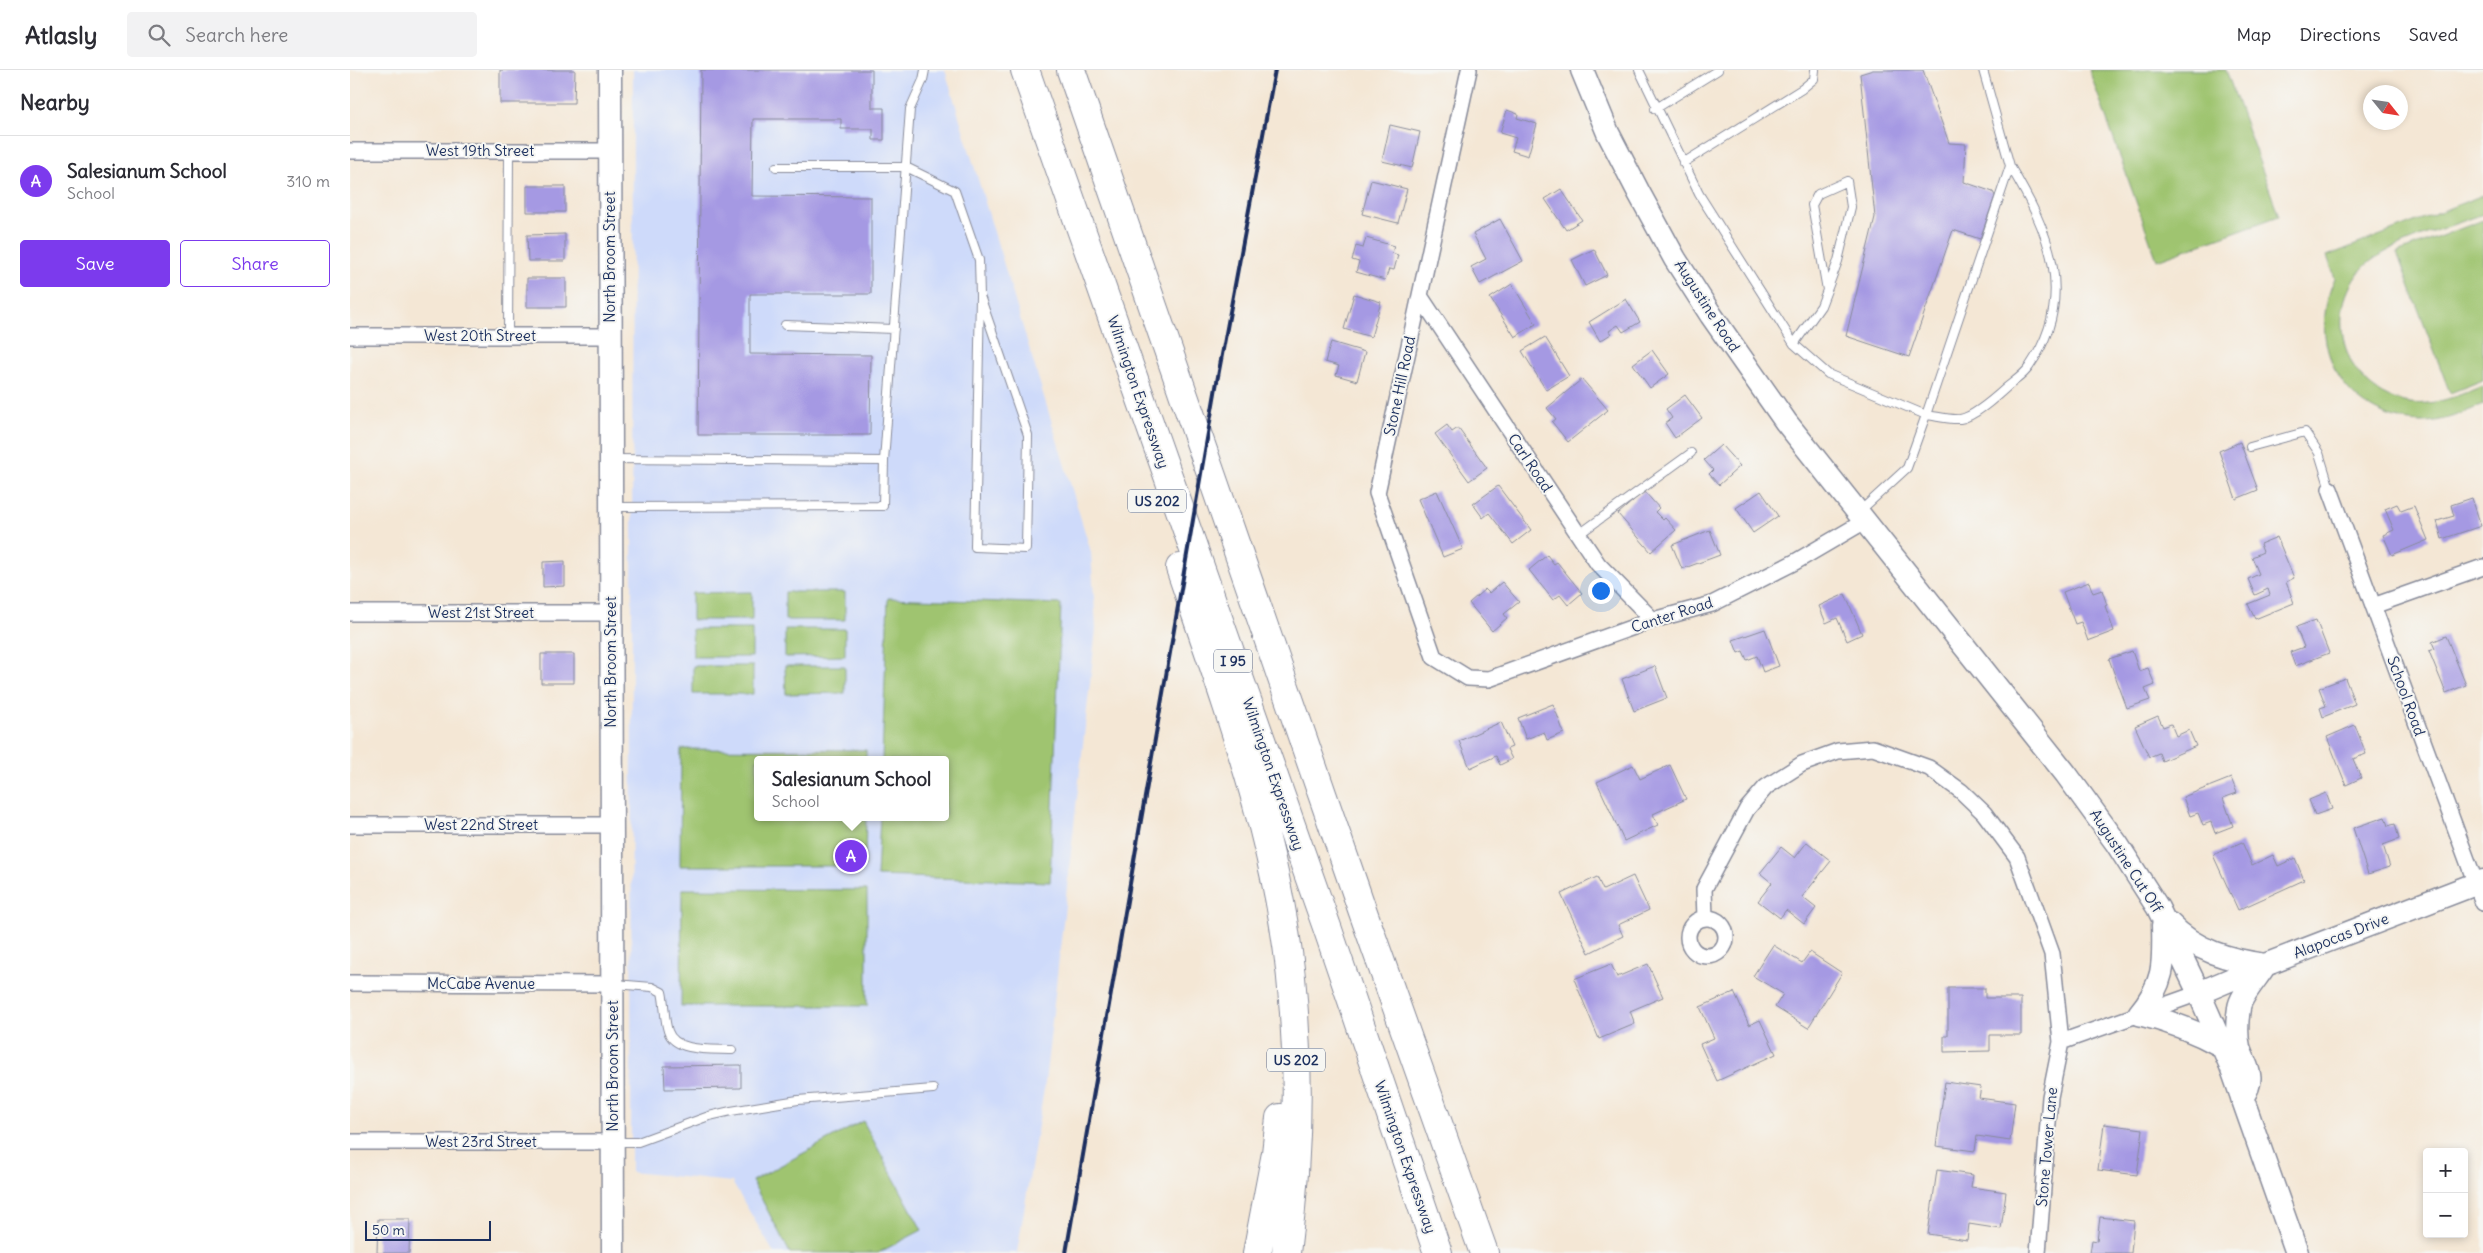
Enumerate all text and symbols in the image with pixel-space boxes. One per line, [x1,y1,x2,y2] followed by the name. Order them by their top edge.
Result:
[127,12,477,57] search box
[25,20,97,50] text: Atlasly
[145,21,173,49] icon: search
[185,23,288,47] text: Search here
[2236,23,2271,46] text: Map
[2299,23,2381,46] text: Directions
[2409,23,2458,46] text: Saved
[2363,85,2408,130] north arrow
[20,89,90,116] text: Nearby
[426,141,534,160] street label: West 19th Street
[67,159,227,183] text: Salesianum School
[31,171,41,191] text: A
[286,171,330,191] text: 310 m
[67,183,115,203] text: School
[600,191,619,323] street label: North Broom Street
[20,240,170,287] button: Save
[180,240,330,287] button: Share
[1671,256,1744,356] street label: Augustine Road
[1103,313,1174,471] street label: Wilmington Expressway
[424,326,536,345] street label: West 20th Street
[1380,334,1419,438] street label: Stone Hill Road
[1504,430,1557,496] street label: Carl Road
[1128,490,1186,512] road number: US 202
[1588,578,1614,604] your location
[1629,592,1715,637] street label: Canter Road
[601,596,620,728] street label: North Broom Street
[428,603,534,622] street label: West 21st Street
[1214,650,1252,672] road number: I 95
[2383,653,2430,739] street label: School Road
[1238,695,1309,853] street label: Wilmington Expressway
[754,756,949,821] popup
[772,767,931,791] text: Salesianum School
[772,791,820,811] text: School
[2086,805,2168,917] street label: Augustine Cut Off
[424,815,538,834] street label: West 22nd Street
[835,837,867,875] pin: A
[2291,909,2391,962] street label: Alapocas Drive
[427,974,535,993] street label: McCabe Avenue
[603,1000,622,1132] street label: North Broom Street
[1267,1048,1325,1072] road number: US 202
[1370,1078,1441,1236] street label: Wilmington Expressway
[2032,1086,2061,1208] street label: Stone Tower Lane
[425,1132,537,1151] street label: West 23rd Street
[2423,1148,2468,1238] map controls
[2423,1148,2468,1193] button: +
[2423,1193,2468,1238] button: −
[365,1218,491,1241] scale bar
[372,1221,405,1239] text: 50 m

